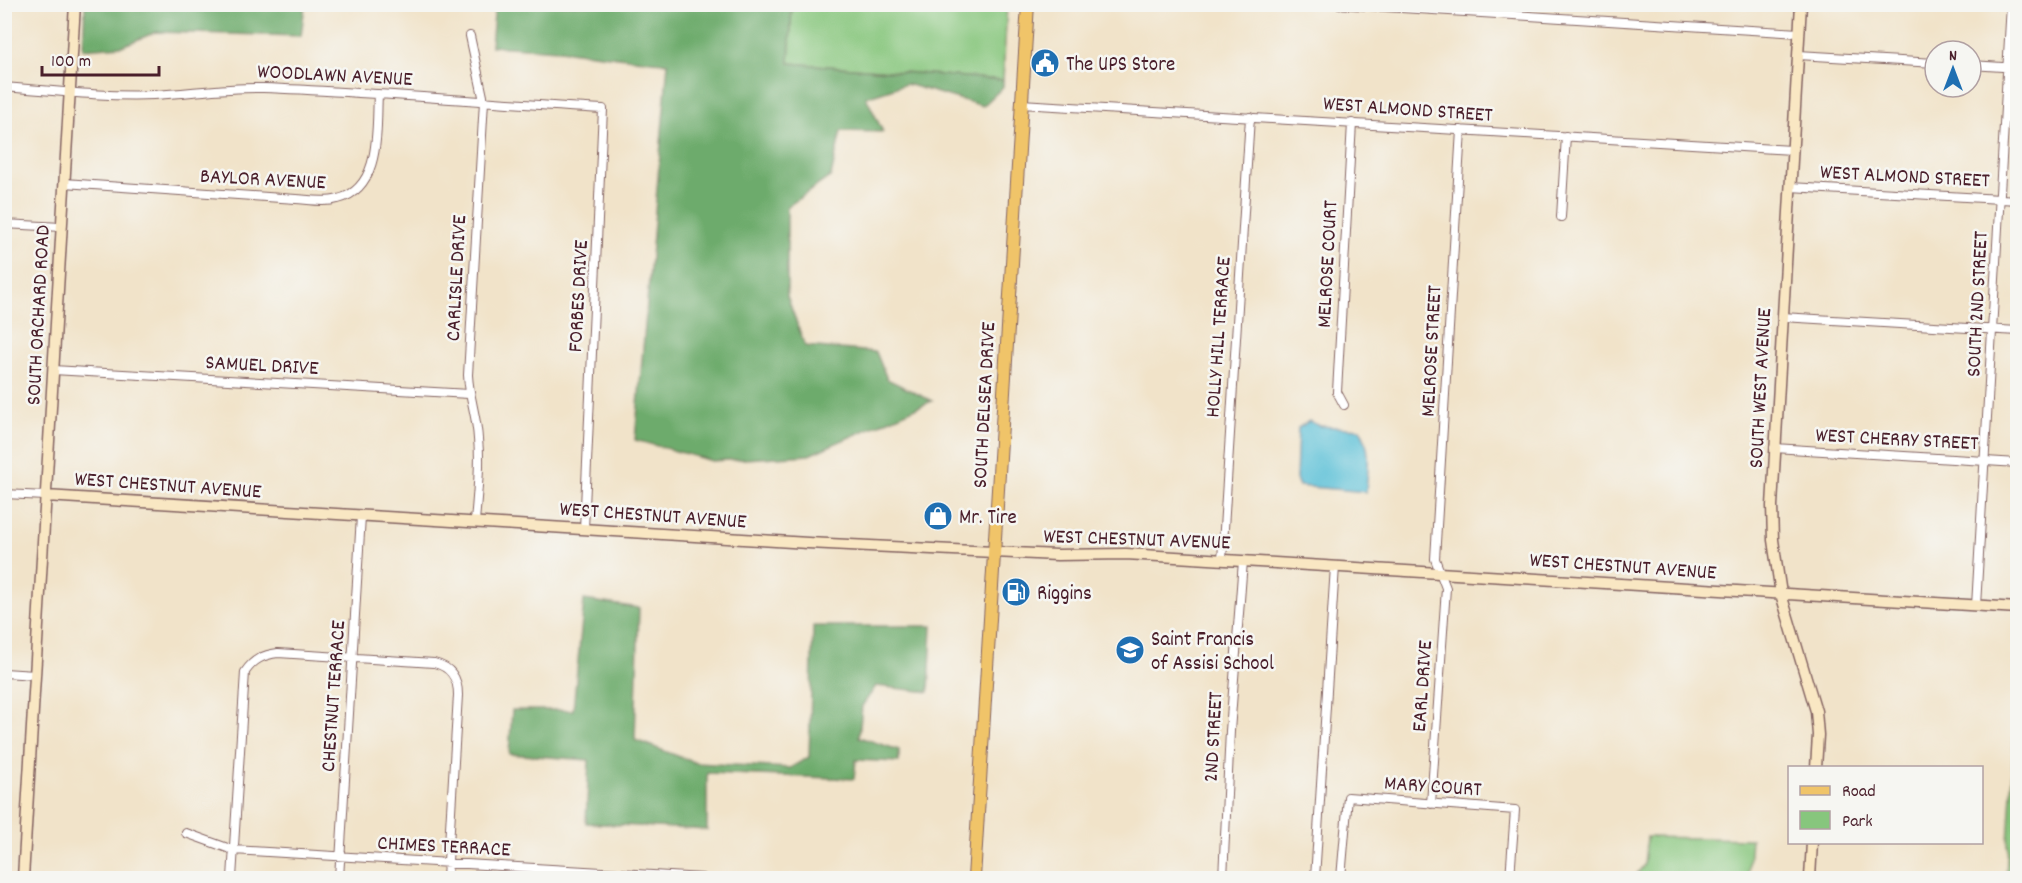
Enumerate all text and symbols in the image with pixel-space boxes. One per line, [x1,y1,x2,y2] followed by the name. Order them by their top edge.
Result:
[42,39,159,77] scale bar
[1923,39,1983,99] north arrow
[1949,45,1957,68] text: N
[1029,47,1061,79] public building icon: The UPS Store
[51,50,91,75] text: 100 m
[1066,51,1175,81] place label: The UPS Store
[256,58,414,96] street label: WOODLAWN AVENUE
[1322,90,1494,132] street label: WEST ALMOND STREET
[1819,159,1991,197] street label: WEST ALMOND STREET
[199,163,327,199] street label: BAYLOR AVENUE
[1311,199,1347,329] street label: MELROSE COURT
[440,214,476,342] street label: CARLISLE DRIVE
[20,224,60,406] street label: SOUTH ORCHARD ROAD
[1960,230,1998,378] street label: SOUTH 2ND STREET
[562,239,598,353] street label: FORBES DRIVE
[1199,255,1241,419] street label: HOLLY HILL TERRACE
[1415,284,1451,418] street label: MELROSE STREET
[1743,307,1781,469] street label: SOUTH WEST AVENUE
[967,321,1005,489] street label: SOUTH DELSEA DRIVE
[204,349,320,385] street label: SAMUEL DRIVE
[1815,422,1980,460] street label: WEST CHERRY STREET
[73,465,263,509] street label: WEST CHESTNUT AVENUE
[558,495,748,539] street label: WEST CHESTNUT AVENUE
[922,500,954,532] shop icon: Mr. Tire
[959,504,1017,534] place label: Mr. Tire
[1043,523,1231,559] street label: WEST CHESTNUT AVENUE
[1528,546,1718,590] street label: WEST CHESTNUT AVENUE
[1000,576,1032,608] fuel station icon: Riggins
[1037,580,1092,610] place label: Riggins
[315,619,355,773] street label: CHESTNUT TERRACE
[1151,626,1274,680] place label: Saint Francis of Assisi School
[1114,634,1146,666] school or university icon: Saint Francis of Assisi School
[1406,639,1442,733] street label: EARL DRIVE
[1198,691,1232,783] street label: 2ND STREET
[1788,766,1983,844] legend
[1383,770,1483,806] street label: MARY COURT
[1842,780,1876,805] text: Road
[1842,810,1873,835] text: Park
[376,830,512,866] street label: CHIMES TERRACE

